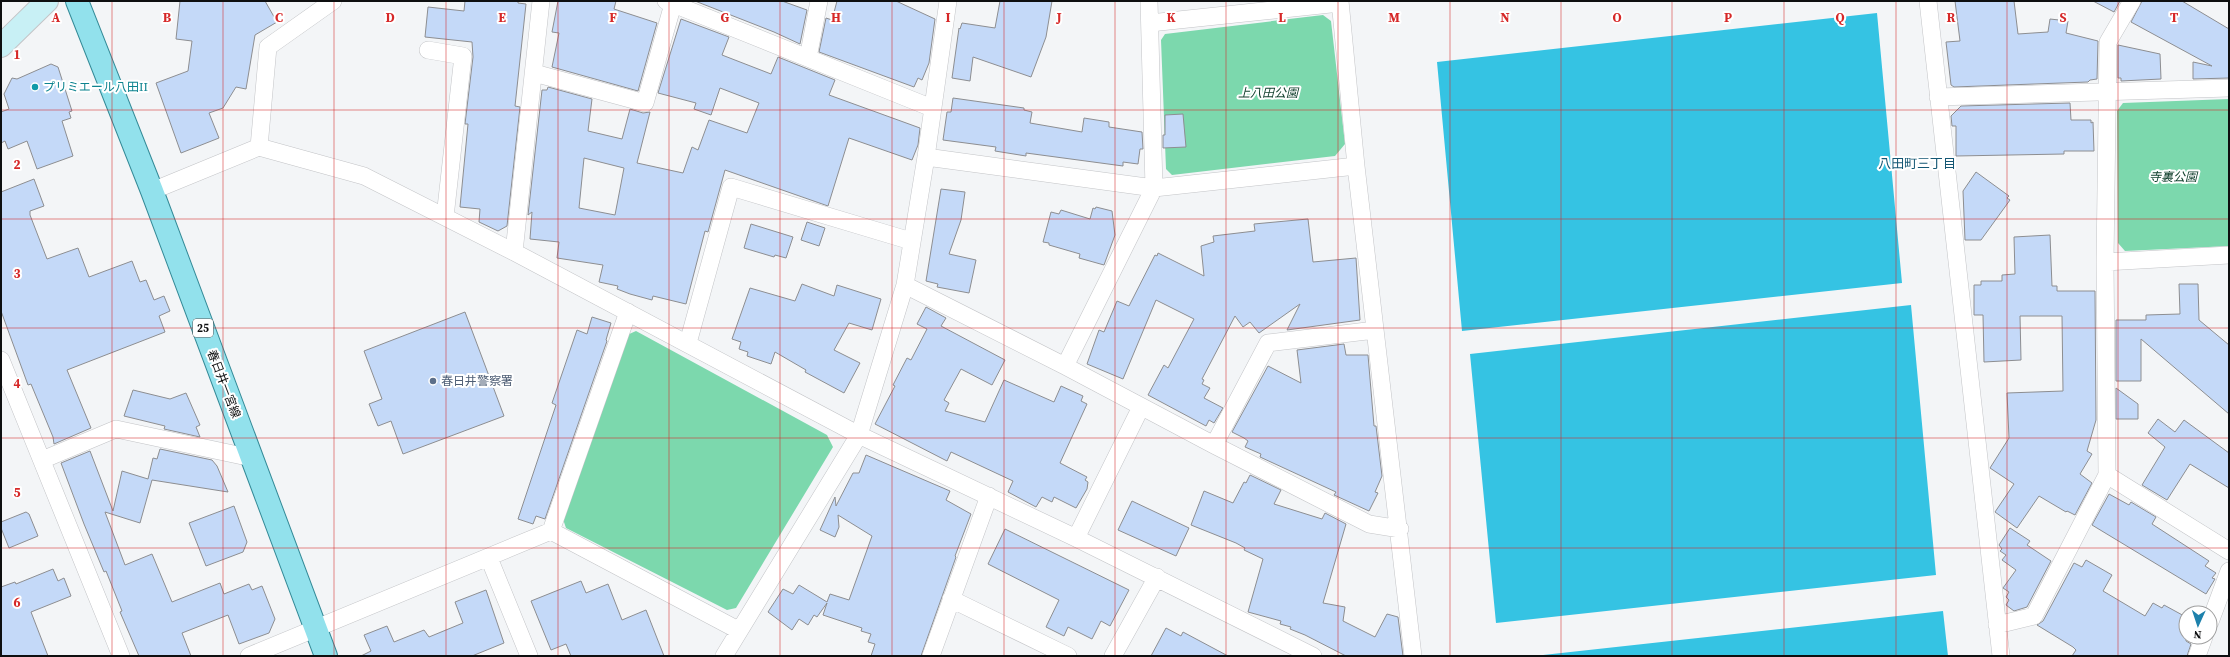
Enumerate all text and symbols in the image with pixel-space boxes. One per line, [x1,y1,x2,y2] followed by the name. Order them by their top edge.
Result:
[52,9,61,26] text: A
[163,9,172,26] text: B
[275,9,283,26] text: C
[385,9,395,26] text: D
[498,9,506,26] text: E
[609,9,617,26] text: F
[721,9,730,26] text: G
[831,9,841,26] text: H
[945,9,951,26] text: I
[1055,9,1062,26] text: J
[1166,9,1176,26] text: K
[1278,9,1286,26] text: L
[1388,9,1400,26] text: M
[1500,9,1510,26] text: N
[1612,9,1622,26] text: O
[1724,9,1732,26] text: P
[1835,9,1845,26] text: Q
[1947,9,1956,26] text: R
[2059,9,2067,26] text: S
[2170,9,2178,26] text: T
[13,46,21,63] text: 1
[43,79,148,95] place label: プリミエール八田II
[30,82,40,92] marker: プリミエール八田II
[1238,85,1300,101] park label: 上八田公園
[1878,155,1956,172] district label: 八田町三丁目
[13,156,21,173] text: 2
[2149,169,2199,185] park label: 寺裏公園
[13,265,21,282] text: 3
[193,319,213,337] road number: 25
[204,348,244,420] street label: 春日井一宮線
[441,373,513,389] place label: 春日井警察署
[13,375,21,392] text: 4
[428,376,438,386] marker: 春日井警察署
[13,484,21,501] text: 5
[13,594,21,611] text: 6
[2178,605,2218,645] north arrow
[2193,627,2202,642] text: N

